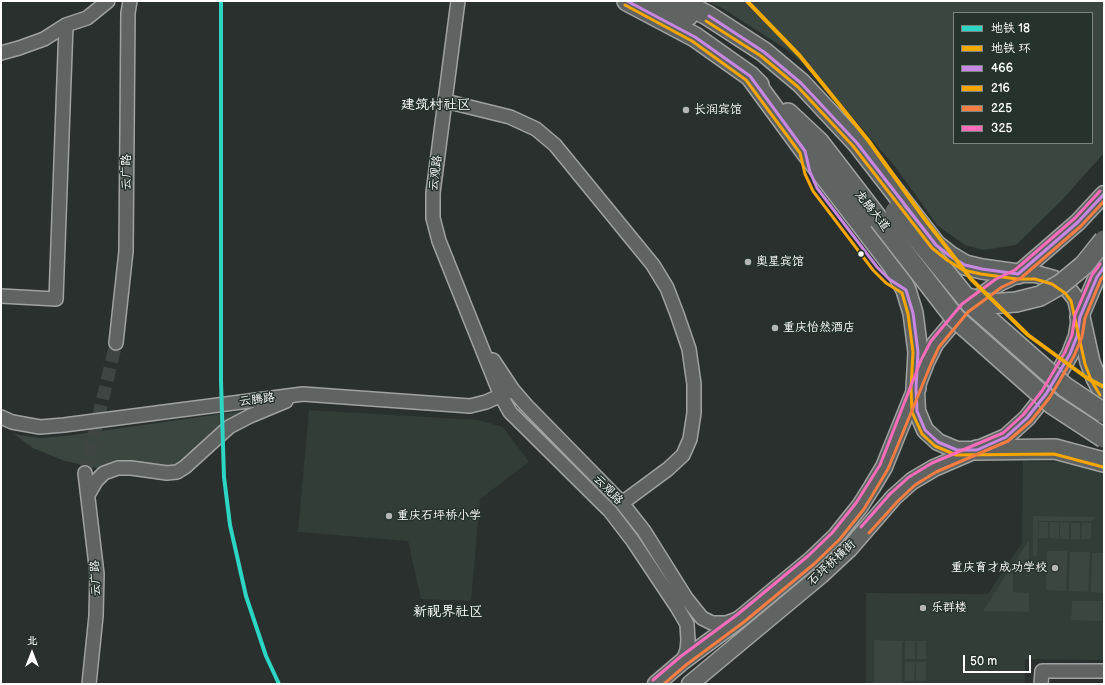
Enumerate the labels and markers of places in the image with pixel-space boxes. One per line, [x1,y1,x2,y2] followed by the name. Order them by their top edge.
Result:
[694,103,742,117] place label: 长润宾馆
[681,105,691,115] marker: 长润宾馆
[856,249,866,259] unlabelled marker
[756,255,804,269] place label: 奥星宾馆
[743,257,753,267] marker: 奥星宾馆
[783,321,855,335] place label: 重庆怡然酒店
[770,323,780,333] marker: 重庆怡然酒店
[397,509,481,523] place label: 重庆石坪桥小学
[384,511,394,521] marker: 重庆石坪桥小学
[951,561,1047,575] place label: 重庆育才成功学校
[1050,563,1060,573] marker: 重庆育才成功学校
[931,601,967,615] place label: 乐群楼
[918,603,928,613] marker: 乐群楼

